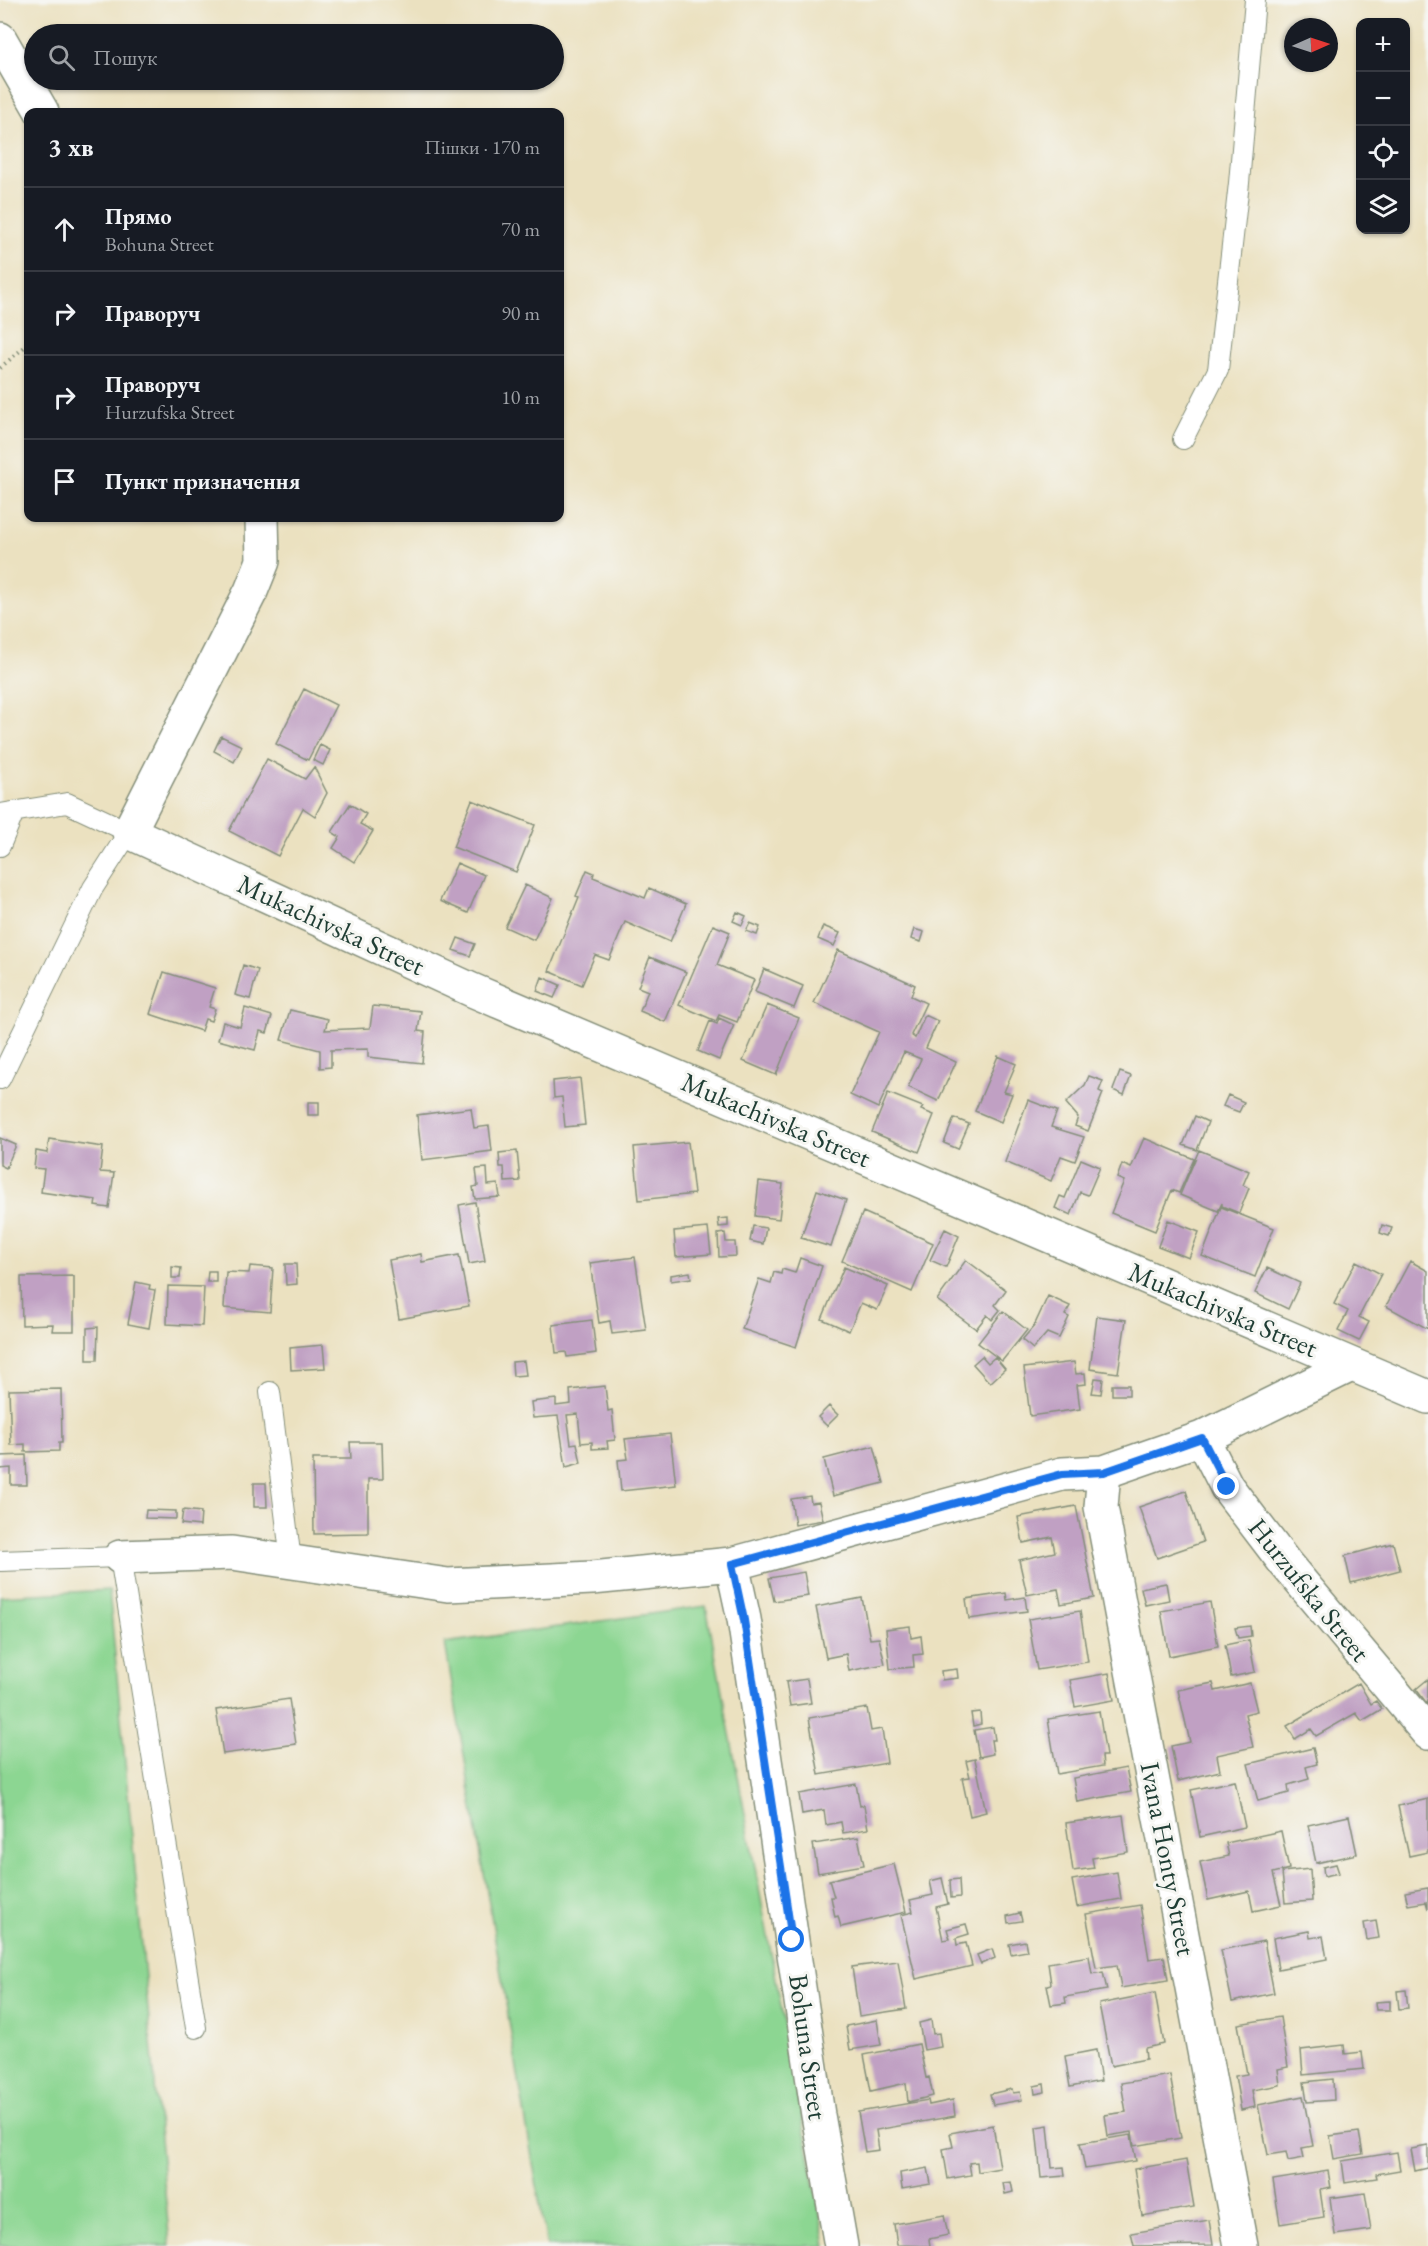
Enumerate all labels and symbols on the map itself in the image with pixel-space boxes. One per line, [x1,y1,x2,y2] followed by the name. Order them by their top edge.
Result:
[1284,18,1338,72] north arrow
[232,866,431,983] street label: Mukachivska Street
[676,1064,877,1175] street label: Mukachivska Street
[1123,1254,1324,1365] street label: Mukachivska Street
[1213,1473,1239,1499] route end
[1241,1511,1378,1669] street label: Hurzufska Street
[1133,1759,1204,1959] street label: Ivana Honty Street
[778,1926,804,1952] route start
[781,1972,836,2123] street label: Bohuna Street

